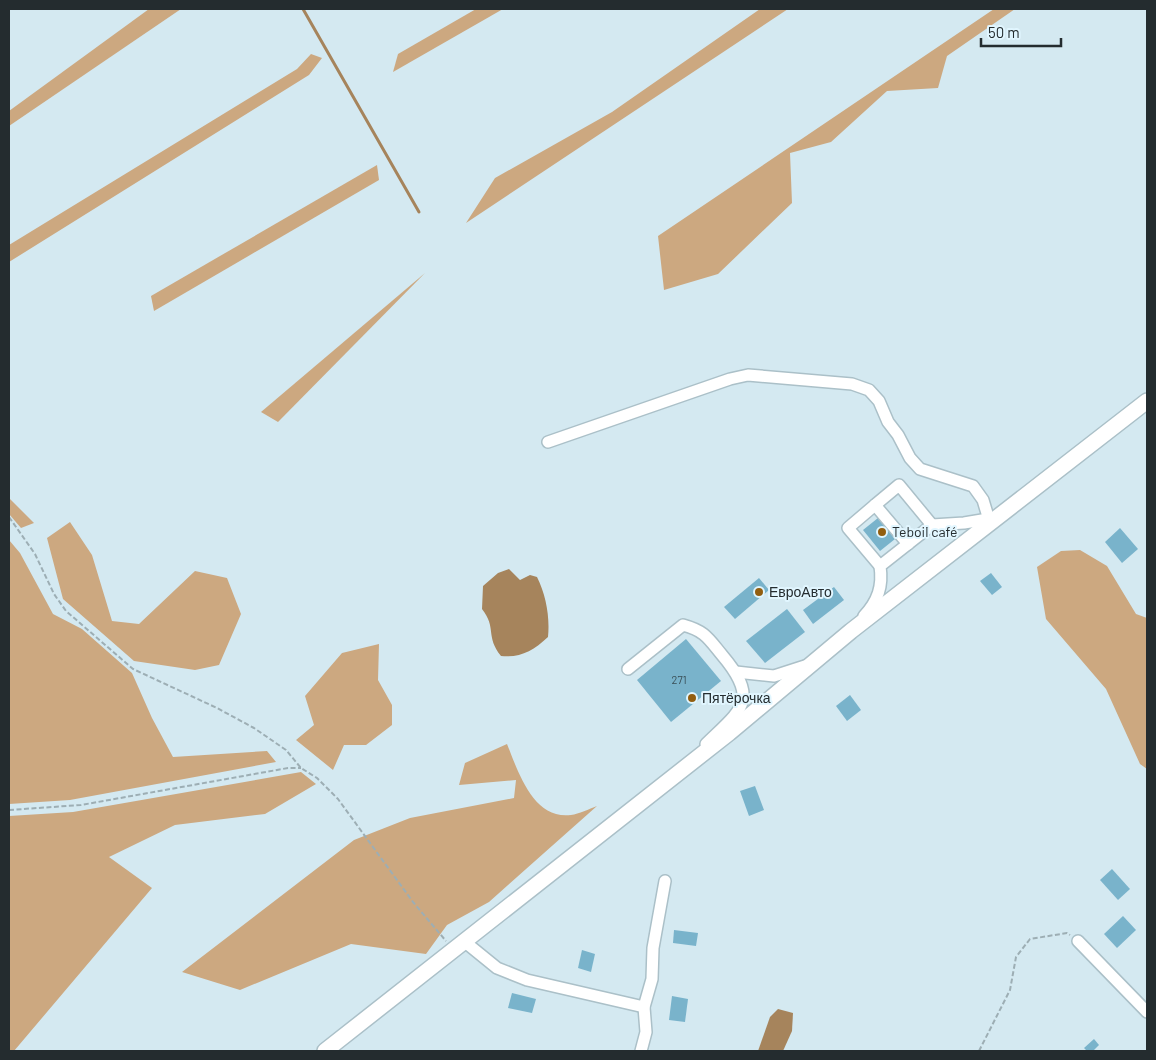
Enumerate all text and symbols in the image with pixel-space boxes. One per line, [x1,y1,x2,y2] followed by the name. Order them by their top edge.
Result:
[981,15,1061,47] scale bar
[988,23,1020,41] text: 50 m
[892,523,957,540] place label: Teboil café
[876,526,888,538] marker: Teboil café
[769,583,832,600] place label: ЕвроАвто
[753,586,765,598] marker: ЕвроАвто
[672,673,686,686] house number: 271
[702,689,771,706] place label: Пятёрочка
[686,692,698,704] marker: Пятёрочка

